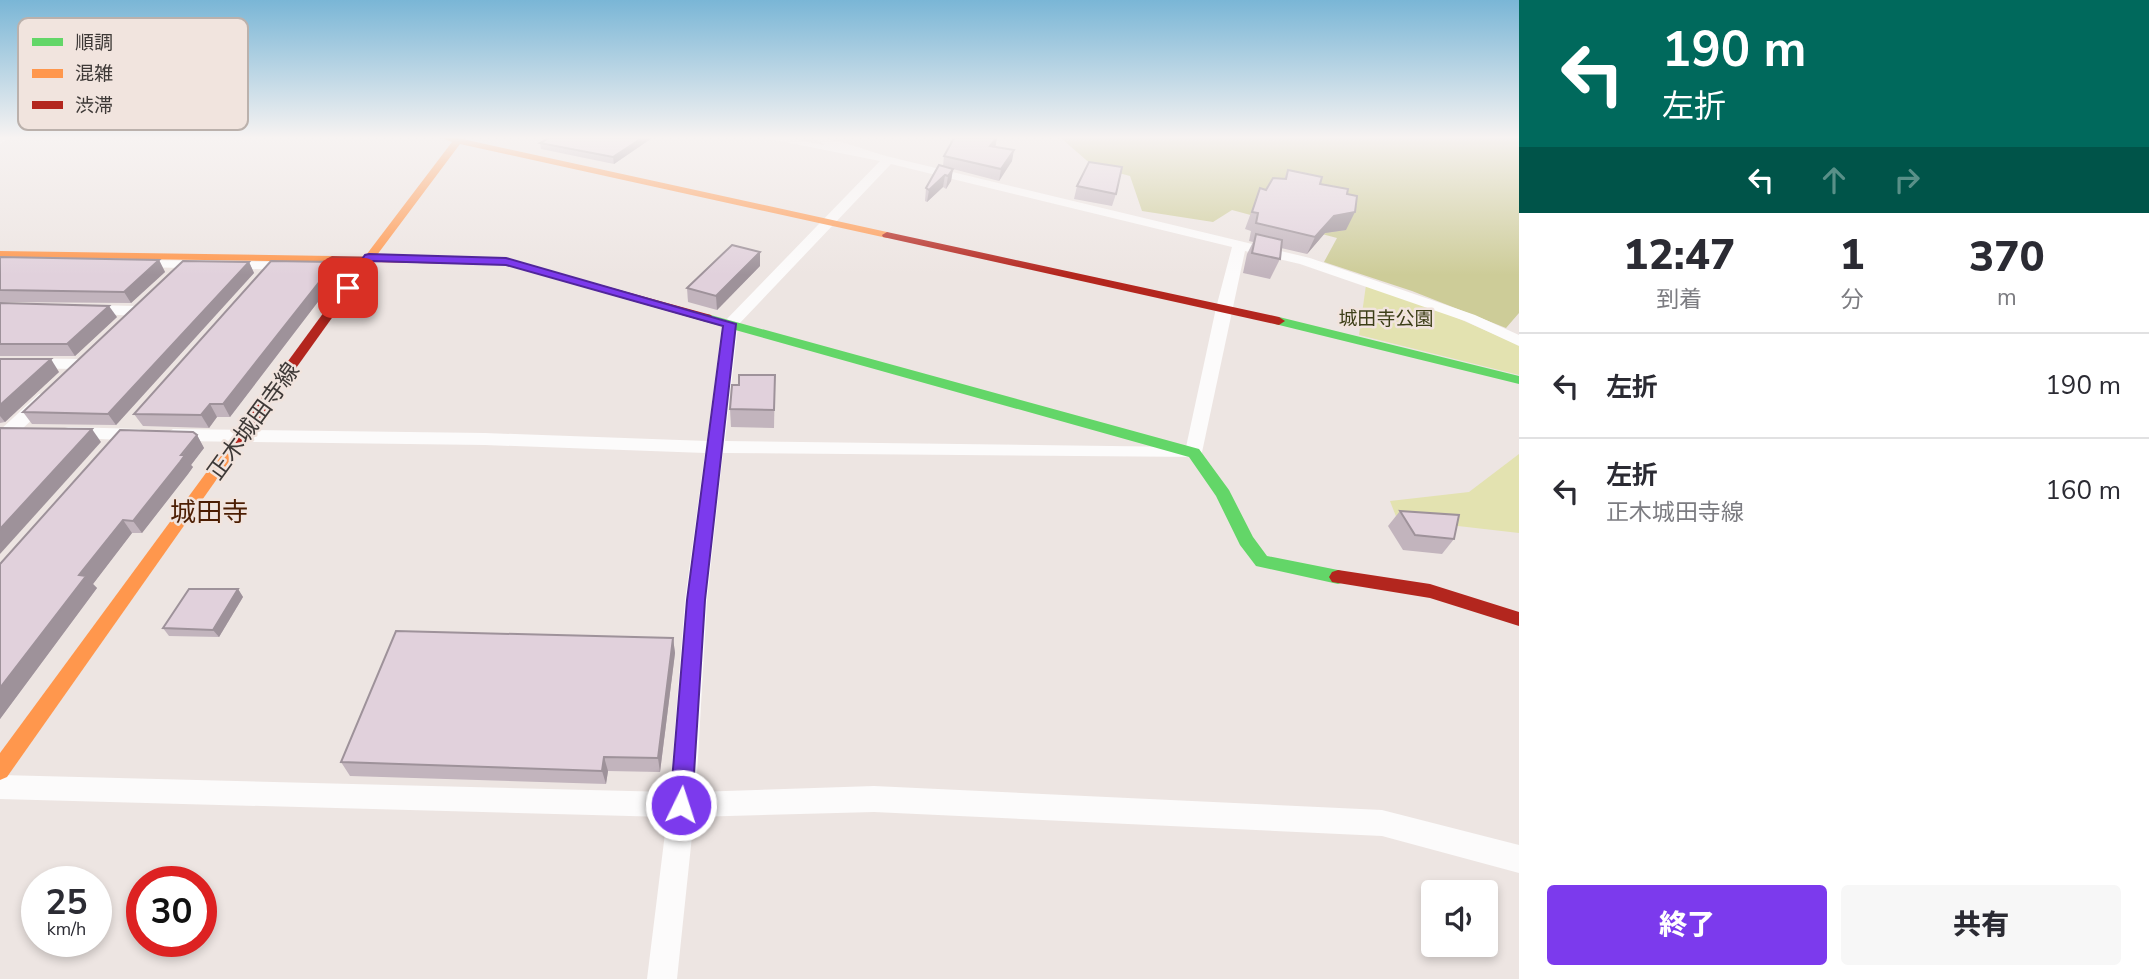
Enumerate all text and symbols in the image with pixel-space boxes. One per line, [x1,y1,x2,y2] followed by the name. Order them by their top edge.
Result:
[1662,16,1806,83] text: 190 m
[18,18,248,130] legend
[1547,28,1638,119] icon: left
[75,30,113,56] text: 順調
[75,61,113,87] text: 混雑
[1662,85,1726,128] text: 左折
[75,93,113,119] text: 渋滞
[1742,161,1780,199] icon: left
[1815,161,1853,199] icon: ahead
[1888,161,1926,199] icon: right
[1623,227,1735,284] text: 12:47
[1839,227,1865,284] text: 1
[1969,229,2045,286] text: 370
[318,258,378,318] pin
[329,269,367,307] icon: arrive
[1997,282,2017,313] text: m
[1656,284,1702,315] text: 到着
[1841,284,1864,315] text: 分
[1338,306,1434,332] park label: 城田寺公園
[200,356,307,486] street label: 正木城田寺線
[1547,367,1585,405] icon: left
[2045,368,2121,403] text: 190 m
[1606,370,1658,405] text: 左折
[1606,458,1658,493] text: 左折
[1547,472,1585,510] icon: left
[2045,473,2121,508] text: 160 m
[170,495,248,530] district label: 城田寺
[1606,497,1744,528] text: 正木城田寺線
[644,768,718,842] position arrow
[126,866,217,957] speed limit sign: 30
[45,879,88,926] text: 25
[1421,880,1498,957] map controls
[1421,880,1498,957] button: sound
[1547,885,1827,965] button: 終了
[1841,885,2121,965] button: 共有
[47,917,86,941] text: km/h

